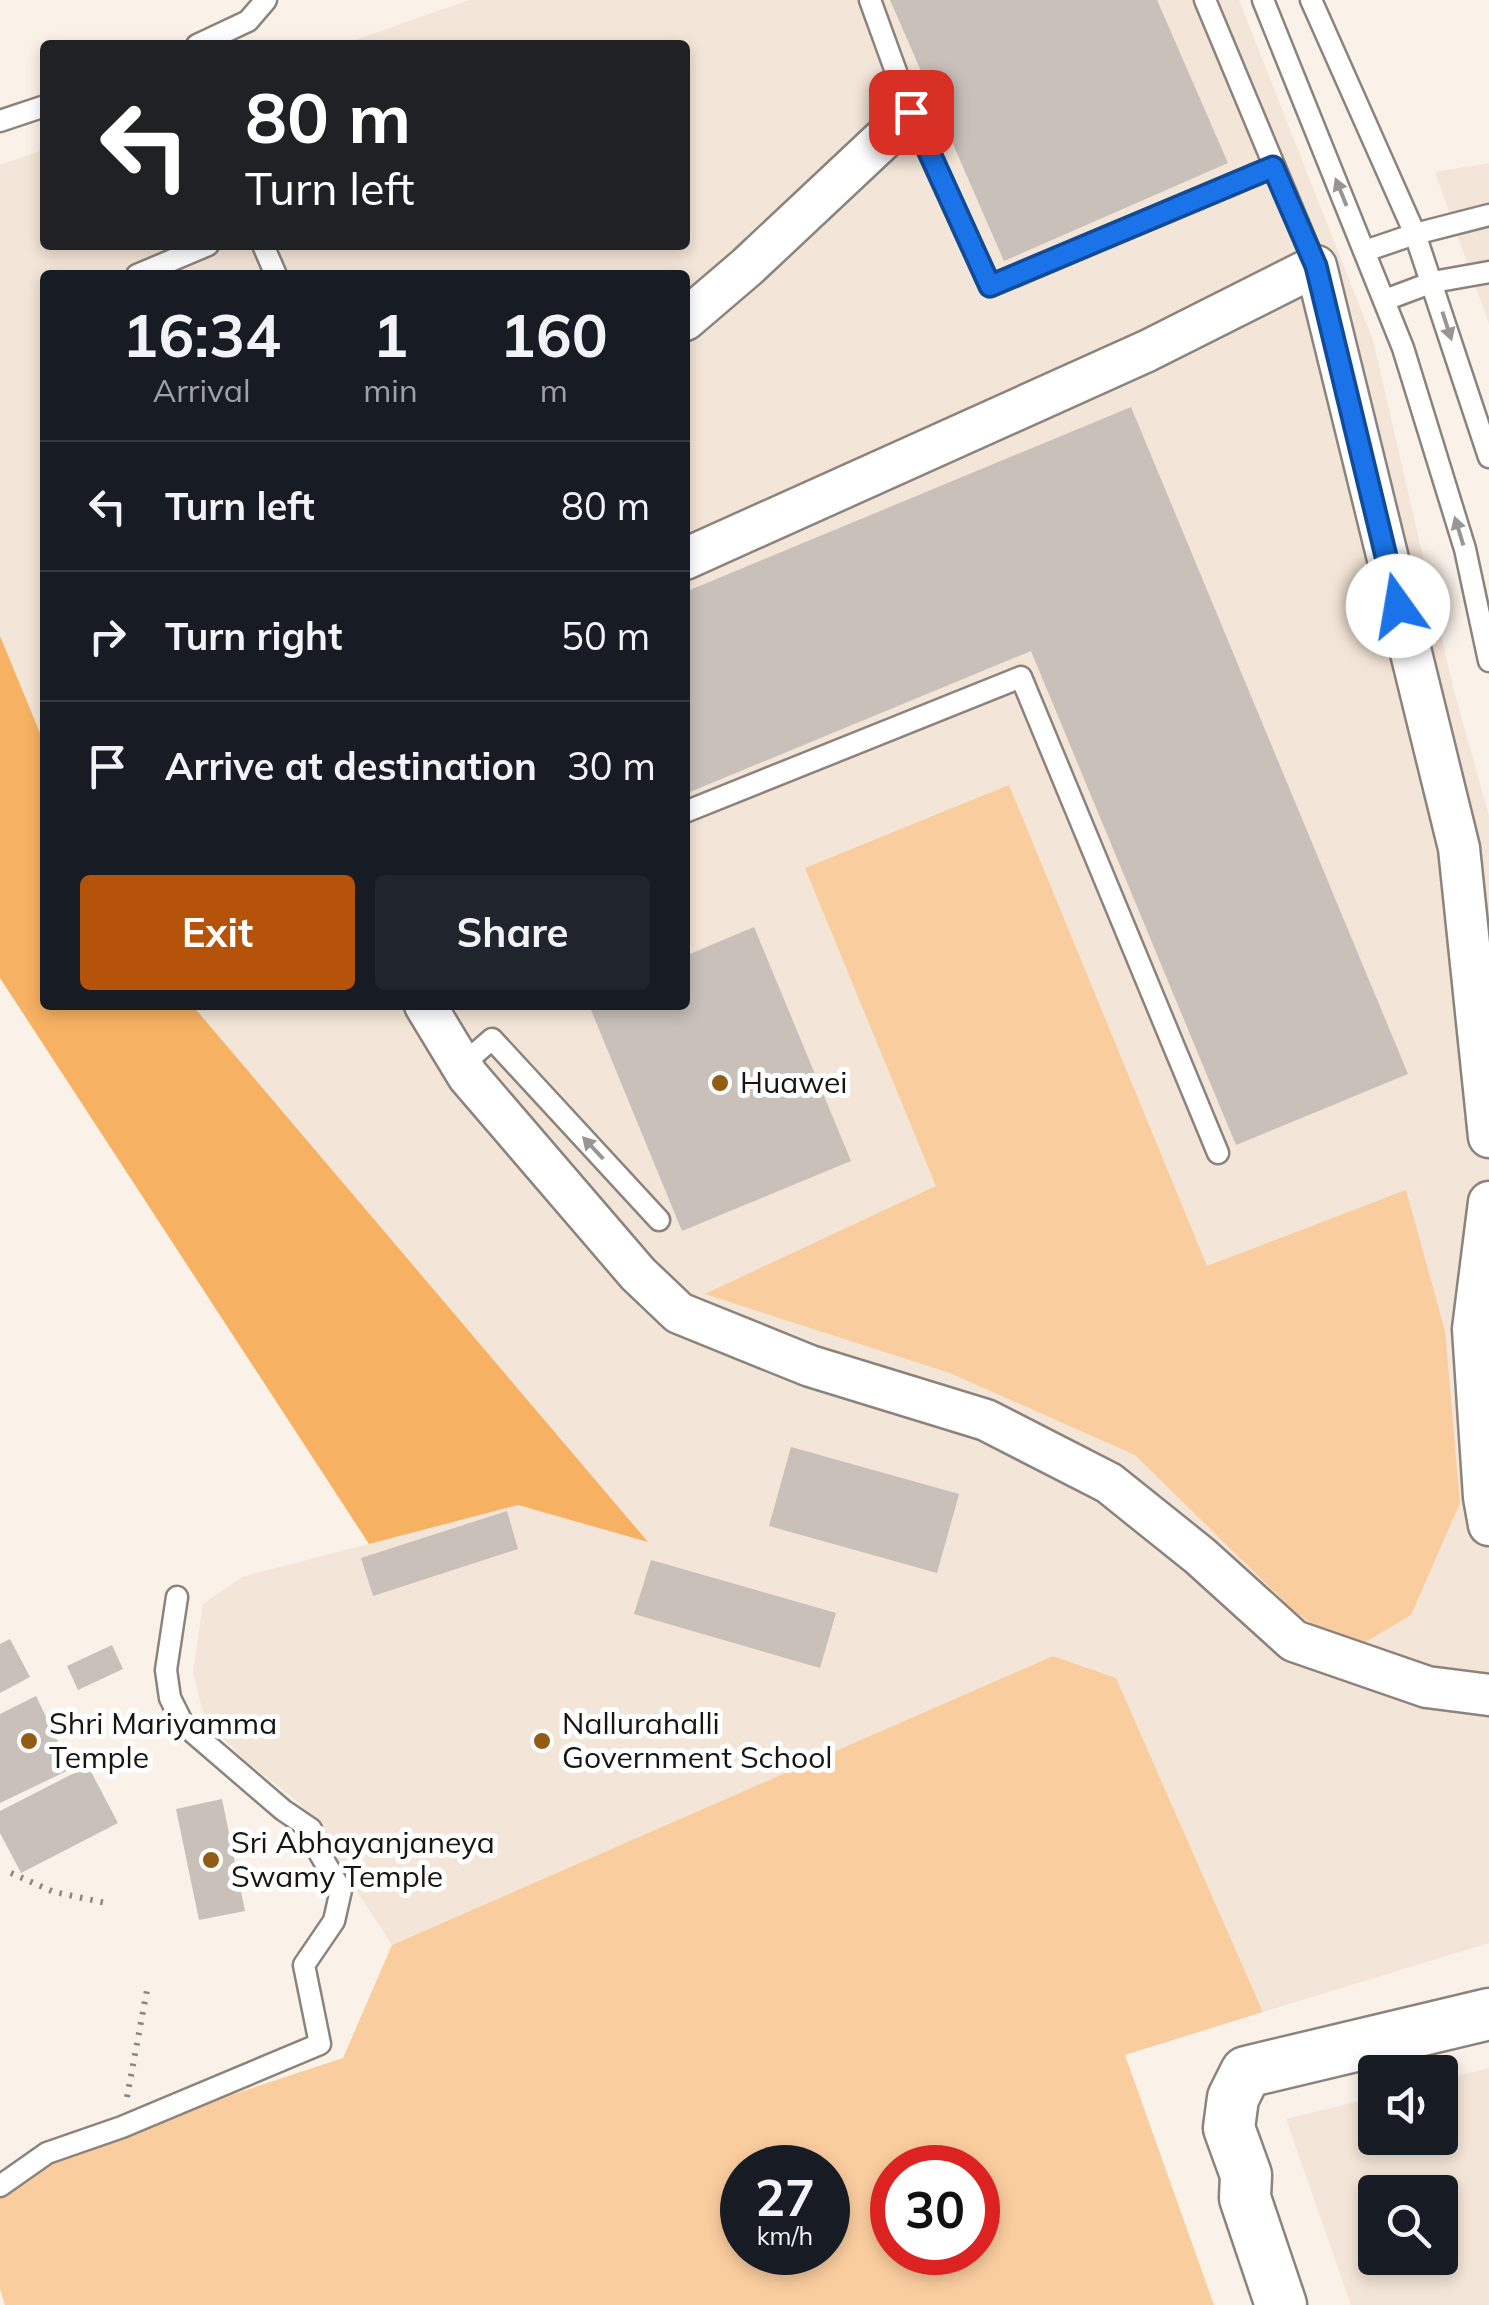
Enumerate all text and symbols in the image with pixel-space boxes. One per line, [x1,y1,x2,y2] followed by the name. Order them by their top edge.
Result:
[869,70,954,155] pin
[245,73,411,161] text: 80 m
[80,80,210,210] icon: left
[884,85,939,140] icon: arrive
[245,160,414,216] text: Turn left
[1333,176,1349,206] one-way arrow
[122,297,281,372] text: 16:34
[372,297,408,372] text: 1
[500,297,608,372] text: 160
[1440,311,1455,341] one-way arrow
[153,370,251,410] text: Arrival
[363,370,418,410] text: min
[540,370,568,410] text: m
[80,479,135,534] icon: left
[165,482,315,530] text: Turn left
[561,482,650,530] text: 80 m
[1451,516,1466,546] one-way arrow
[1346,554,1450,658] position arrow
[80,609,135,664] icon: right
[165,612,342,660] text: Turn right
[561,612,650,660] text: 50 m
[80,739,135,794] icon: arrive
[165,742,537,790] text: Arrive at destination
[567,742,656,790] text: 30 m
[80,875,355,990] button: Exit
[375,875,650,990] button: Share
[740,1063,847,1101] place label: Huawei
[709,1072,731,1094] marker: Huawei
[582,1137,605,1161] one-way arrow
[49,1704,277,1776] place label: Shri Mariyamma Temple
[562,1704,832,1776] place label: Nallurahalli Government School
[18,1730,40,1752] marker: Shri Mariyamma Temple
[531,1730,553,1752] marker: Nallurahalli Government School
[231,1823,495,1895] place label: Sri Abhayanjaneya Swamy Temple
[200,1849,222,1871] marker: Sri Abhayanjaneya Swamy Temple
[1358,2055,1458,2275] map controls
[1358,2055,1458,2155] button: sound
[870,2145,1000,2275] speed limit sign: 30
[755,2166,815,2229] text: 27
[1358,2175,1458,2275] button: search
[757,2220,813,2251] text: km/h

